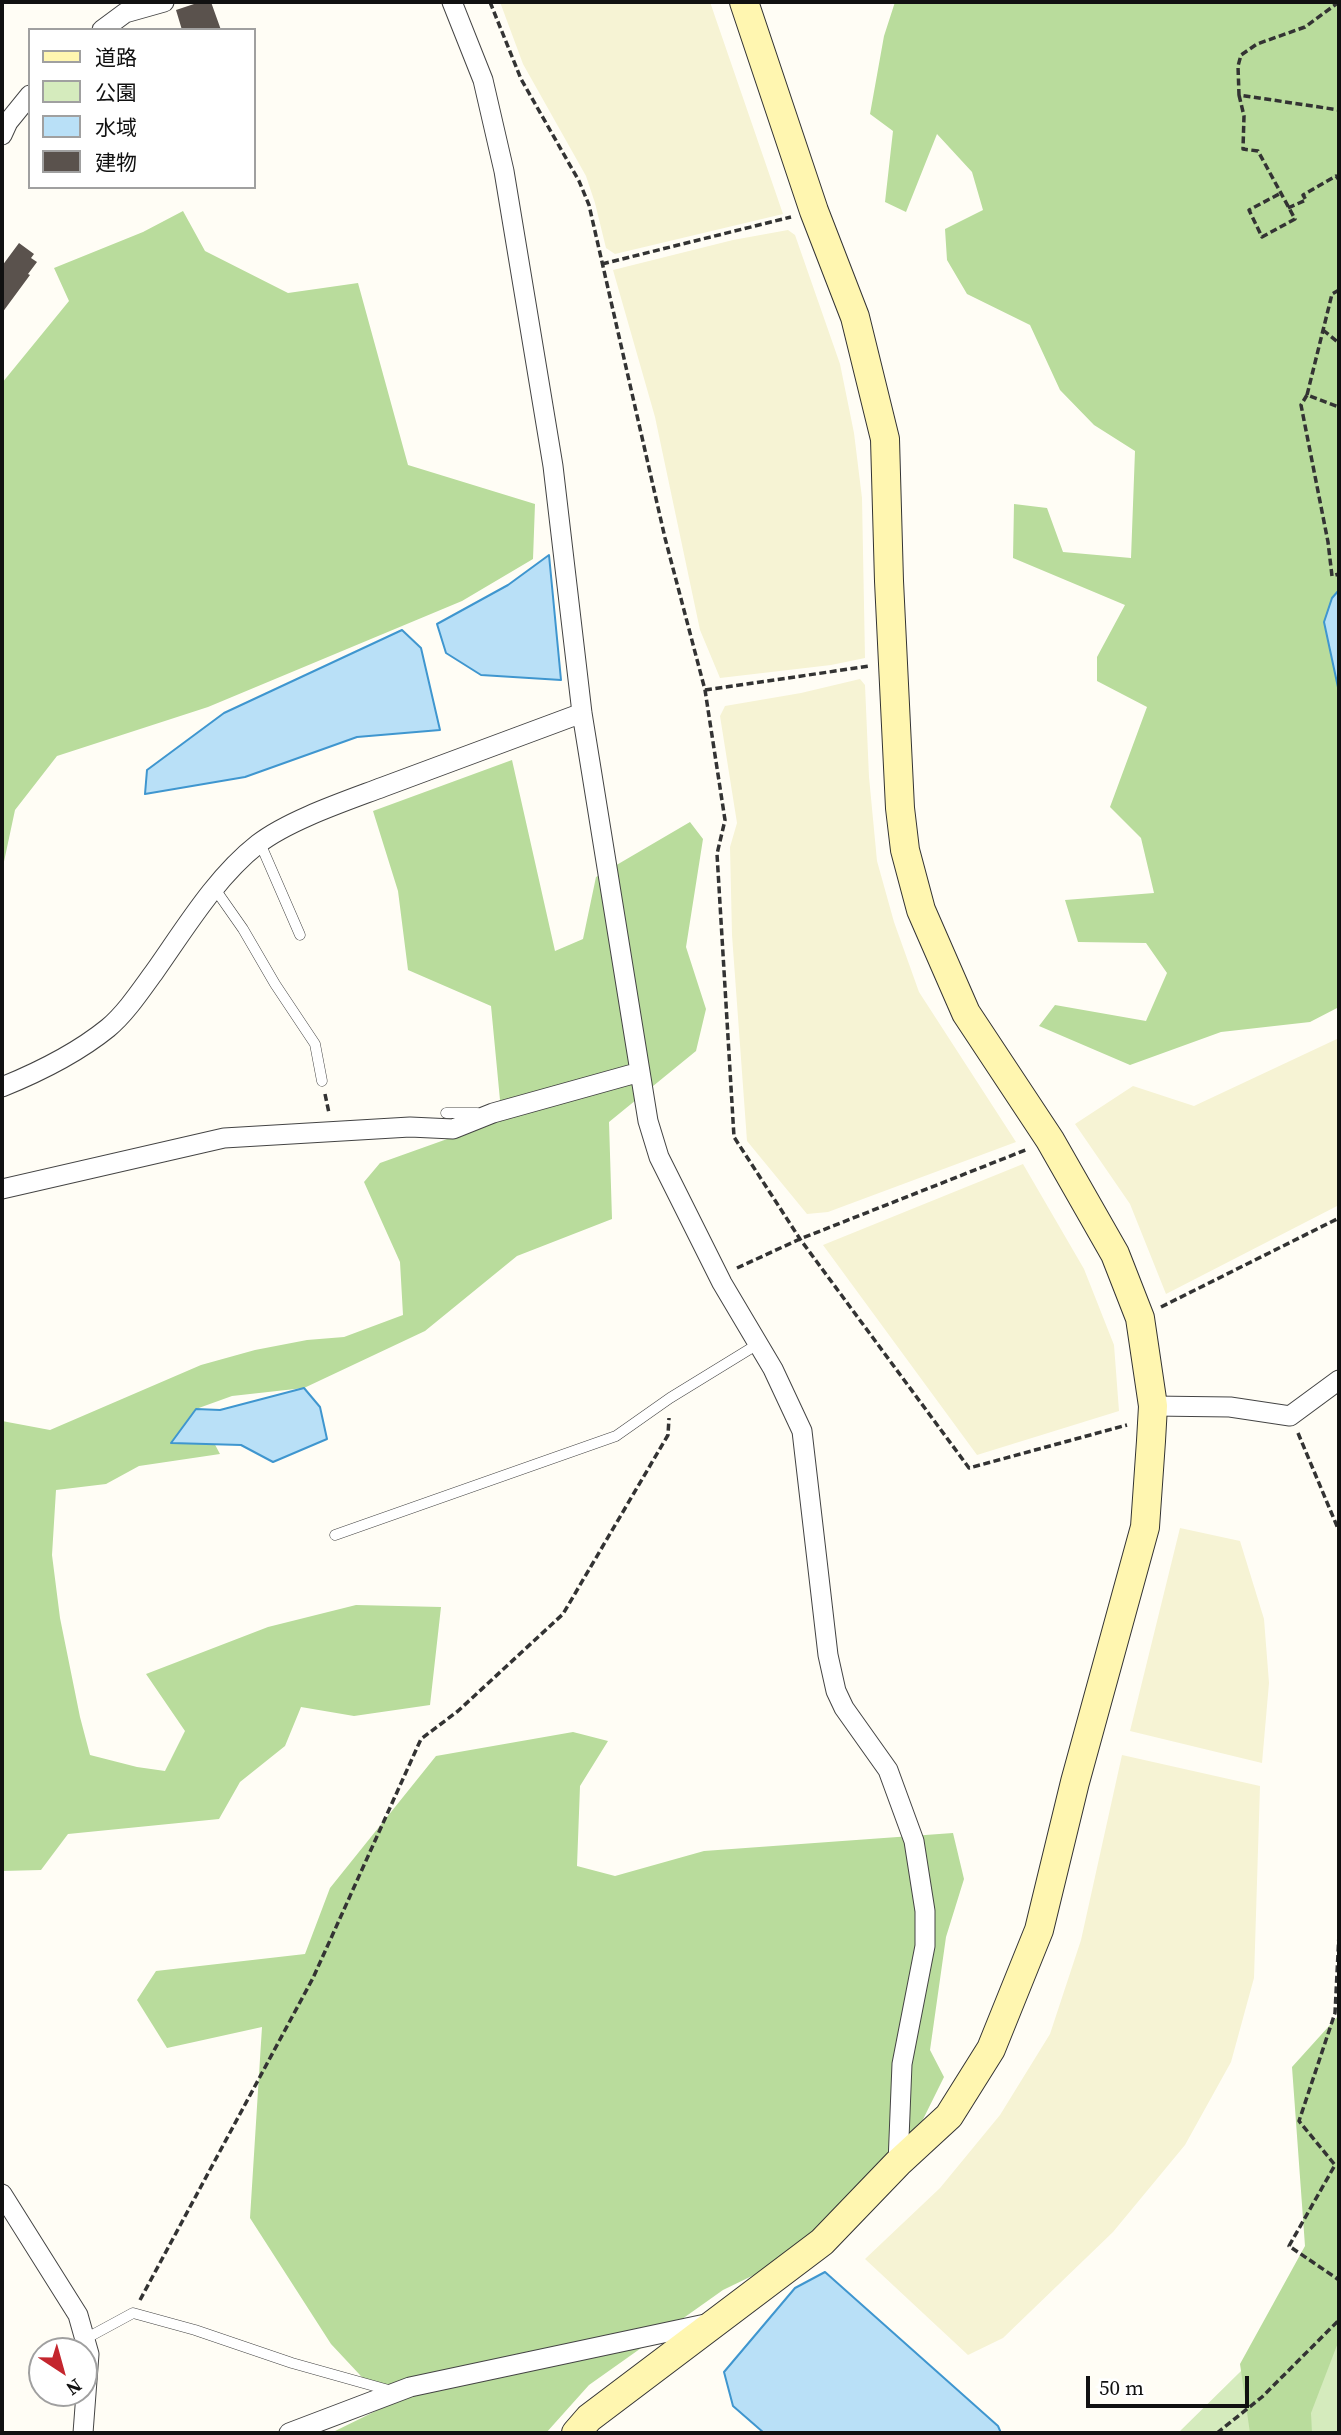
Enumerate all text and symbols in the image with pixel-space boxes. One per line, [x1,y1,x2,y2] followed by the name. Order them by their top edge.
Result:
[28,28,256,189] legend
[95,43,137,72] text: 道路
[95,78,137,107] text: 公園
[95,113,137,142] text: 水域
[95,148,137,177] text: 建物
[28,2337,98,2407] north arrow
[1089,2362,1252,2406] scale bar
[61,2373,87,2402] text: N
[1099,2373,1144,2402] text: 50 m

